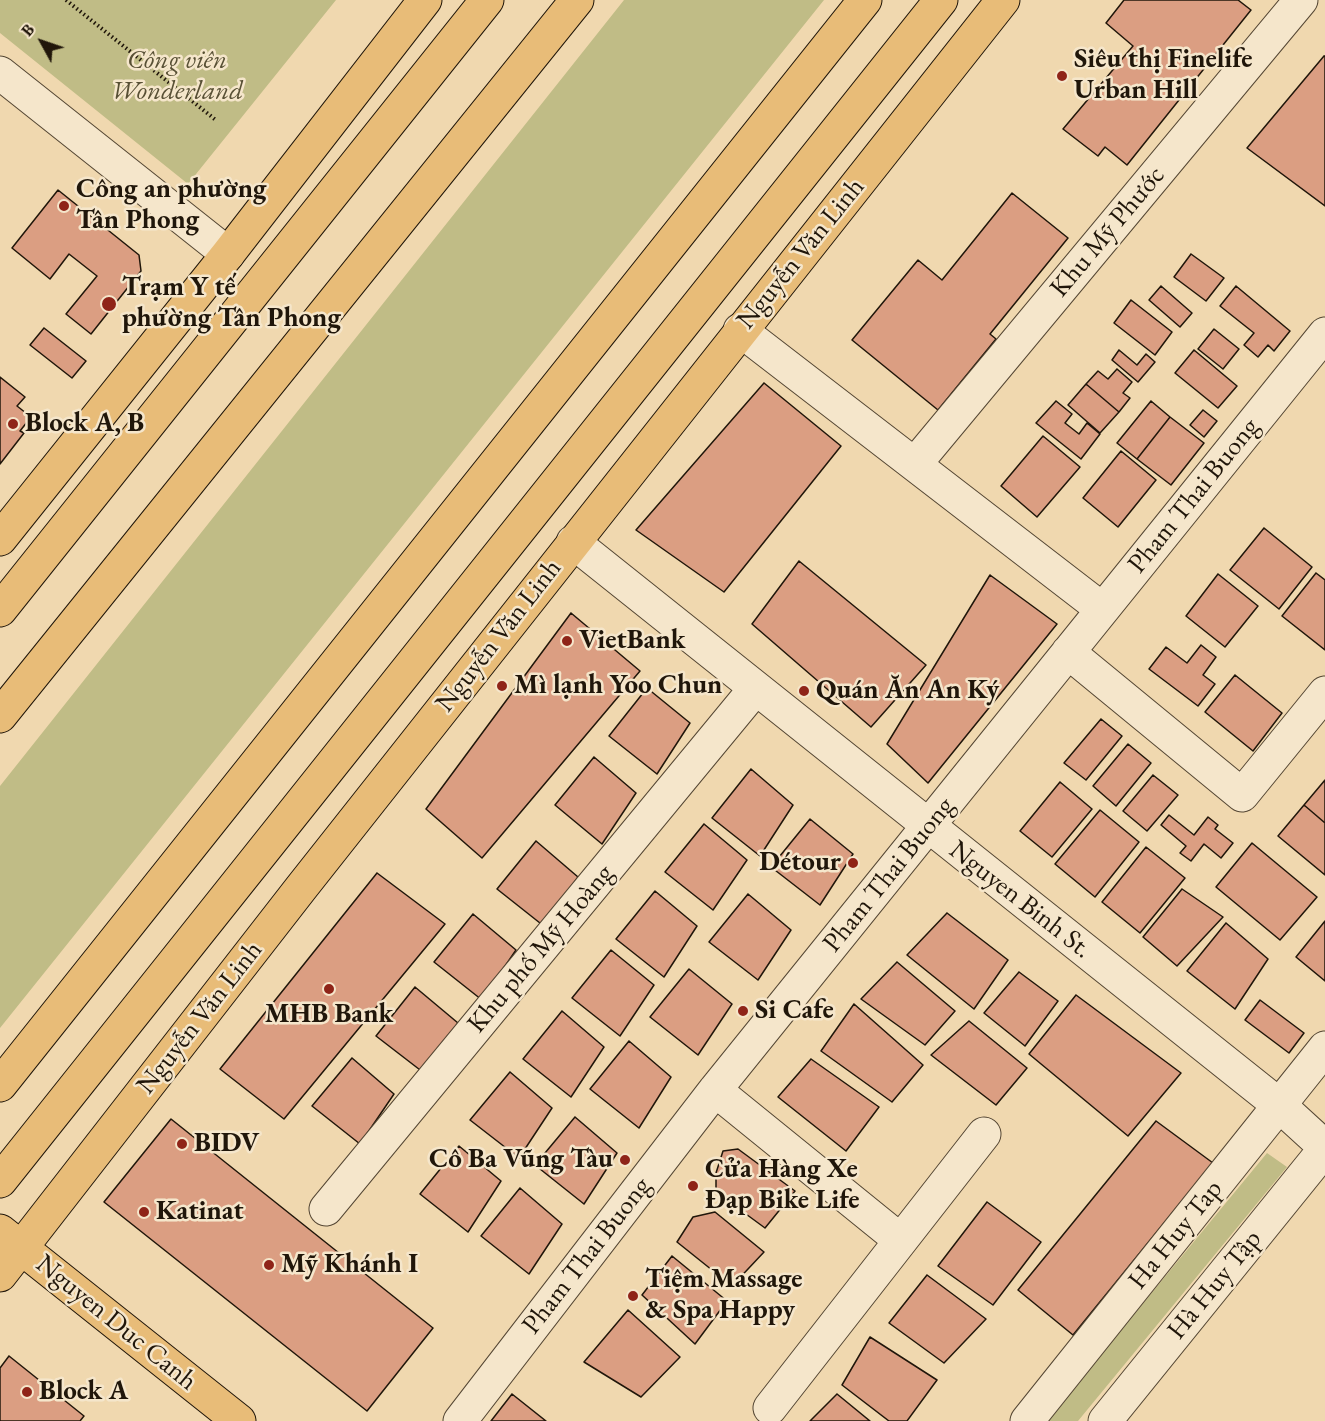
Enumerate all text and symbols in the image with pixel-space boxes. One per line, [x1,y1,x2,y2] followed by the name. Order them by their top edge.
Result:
[12,12,72,72] north arrow
[17,20,39,41] text: B
[1074,44,1253,107] place label: Siêu thị Finelife Urban Hill
[111,45,243,108] park label: Công viên Wonderland
[1055,69,1069,83] marker: Siêu thị Finelife Urban Hill
[1044,160,1172,304] street label: Khu Mỹ Phước
[730,172,872,336] street label: Nguyễn Văn Linh
[76,174,267,237] place label: Công an phường Tân Phong
[57,199,71,213] marker: Công an phường Tân Phong
[122,272,341,335] place label: Trạm Y tế phường Tân Phong
[100,295,118,313] marker: Trạm Y tế phường Tân Phong
[25,408,144,440] place label: Block A, B
[1122,412,1266,580] street label: Pham Thai Buong
[6,417,20,431] marker: Block A, B
[429,553,569,719] street label: Nguyễn Văn Linh
[579,625,685,657] place label: VietBank
[560,634,574,648] marker: VietBank
[514,670,722,702] place label: Mì lạnh Yoo Chun
[816,675,999,707] place label: Quán Ăn An Ký
[495,679,509,693] marker: Mì lạnh Yoo Chun
[797,684,811,698] marker: Quán Ăn An Ký
[817,791,961,959] street label: Pham Thai Buong
[942,834,1098,966] street label: Nguyen Binh St.
[759,847,841,879] place label: Détour
[846,856,860,870] marker: Détour
[461,858,621,1040] street label: Khu phố Mỹ Hoàng
[130,935,270,1101] street label: Nguyễn Văn Linh
[322,982,336,996] marker: MHB Bank
[755,995,834,1027] place label: Si Cafe
[265,999,393,1031] place label: MHB Bank
[736,1004,750,1018] marker: Si Cafe
[194,1128,259,1160] place label: BIDV
[175,1137,189,1151] marker: BIDV
[429,1144,613,1176] place label: Cô Ba Vũng Tàu
[618,1153,632,1167] marker: Cô Ba Vũng Tàu
[705,1154,860,1217] place label: Cửa Hàng Xe Đạp Bike Life
[516,1171,658,1341] street label: Pham Thai Buong
[1122,1174,1230,1296] street label: Ha Huy Tap
[686,1179,700,1193] marker: Cửa Hàng Xe Đạp Bike Life
[156,1196,244,1228] place label: Katinat
[137,1205,151,1219] marker: Katinat
[1161,1224,1269,1346] street label: Hà Huy Tập
[29,1248,203,1398] street label: Nguyen Duc Canh
[281,1249,418,1281] place label: Mỹ Khánh I
[262,1258,276,1272] marker: Mỹ Khánh I
[645,1264,802,1327] place label: Tiệm Massage & Spa Happy
[626,1289,640,1303] marker: Tiệm Massage & Spa Happy
[39,1376,128,1408] place label: Block A
[20,1385,34,1399] marker: Block A

